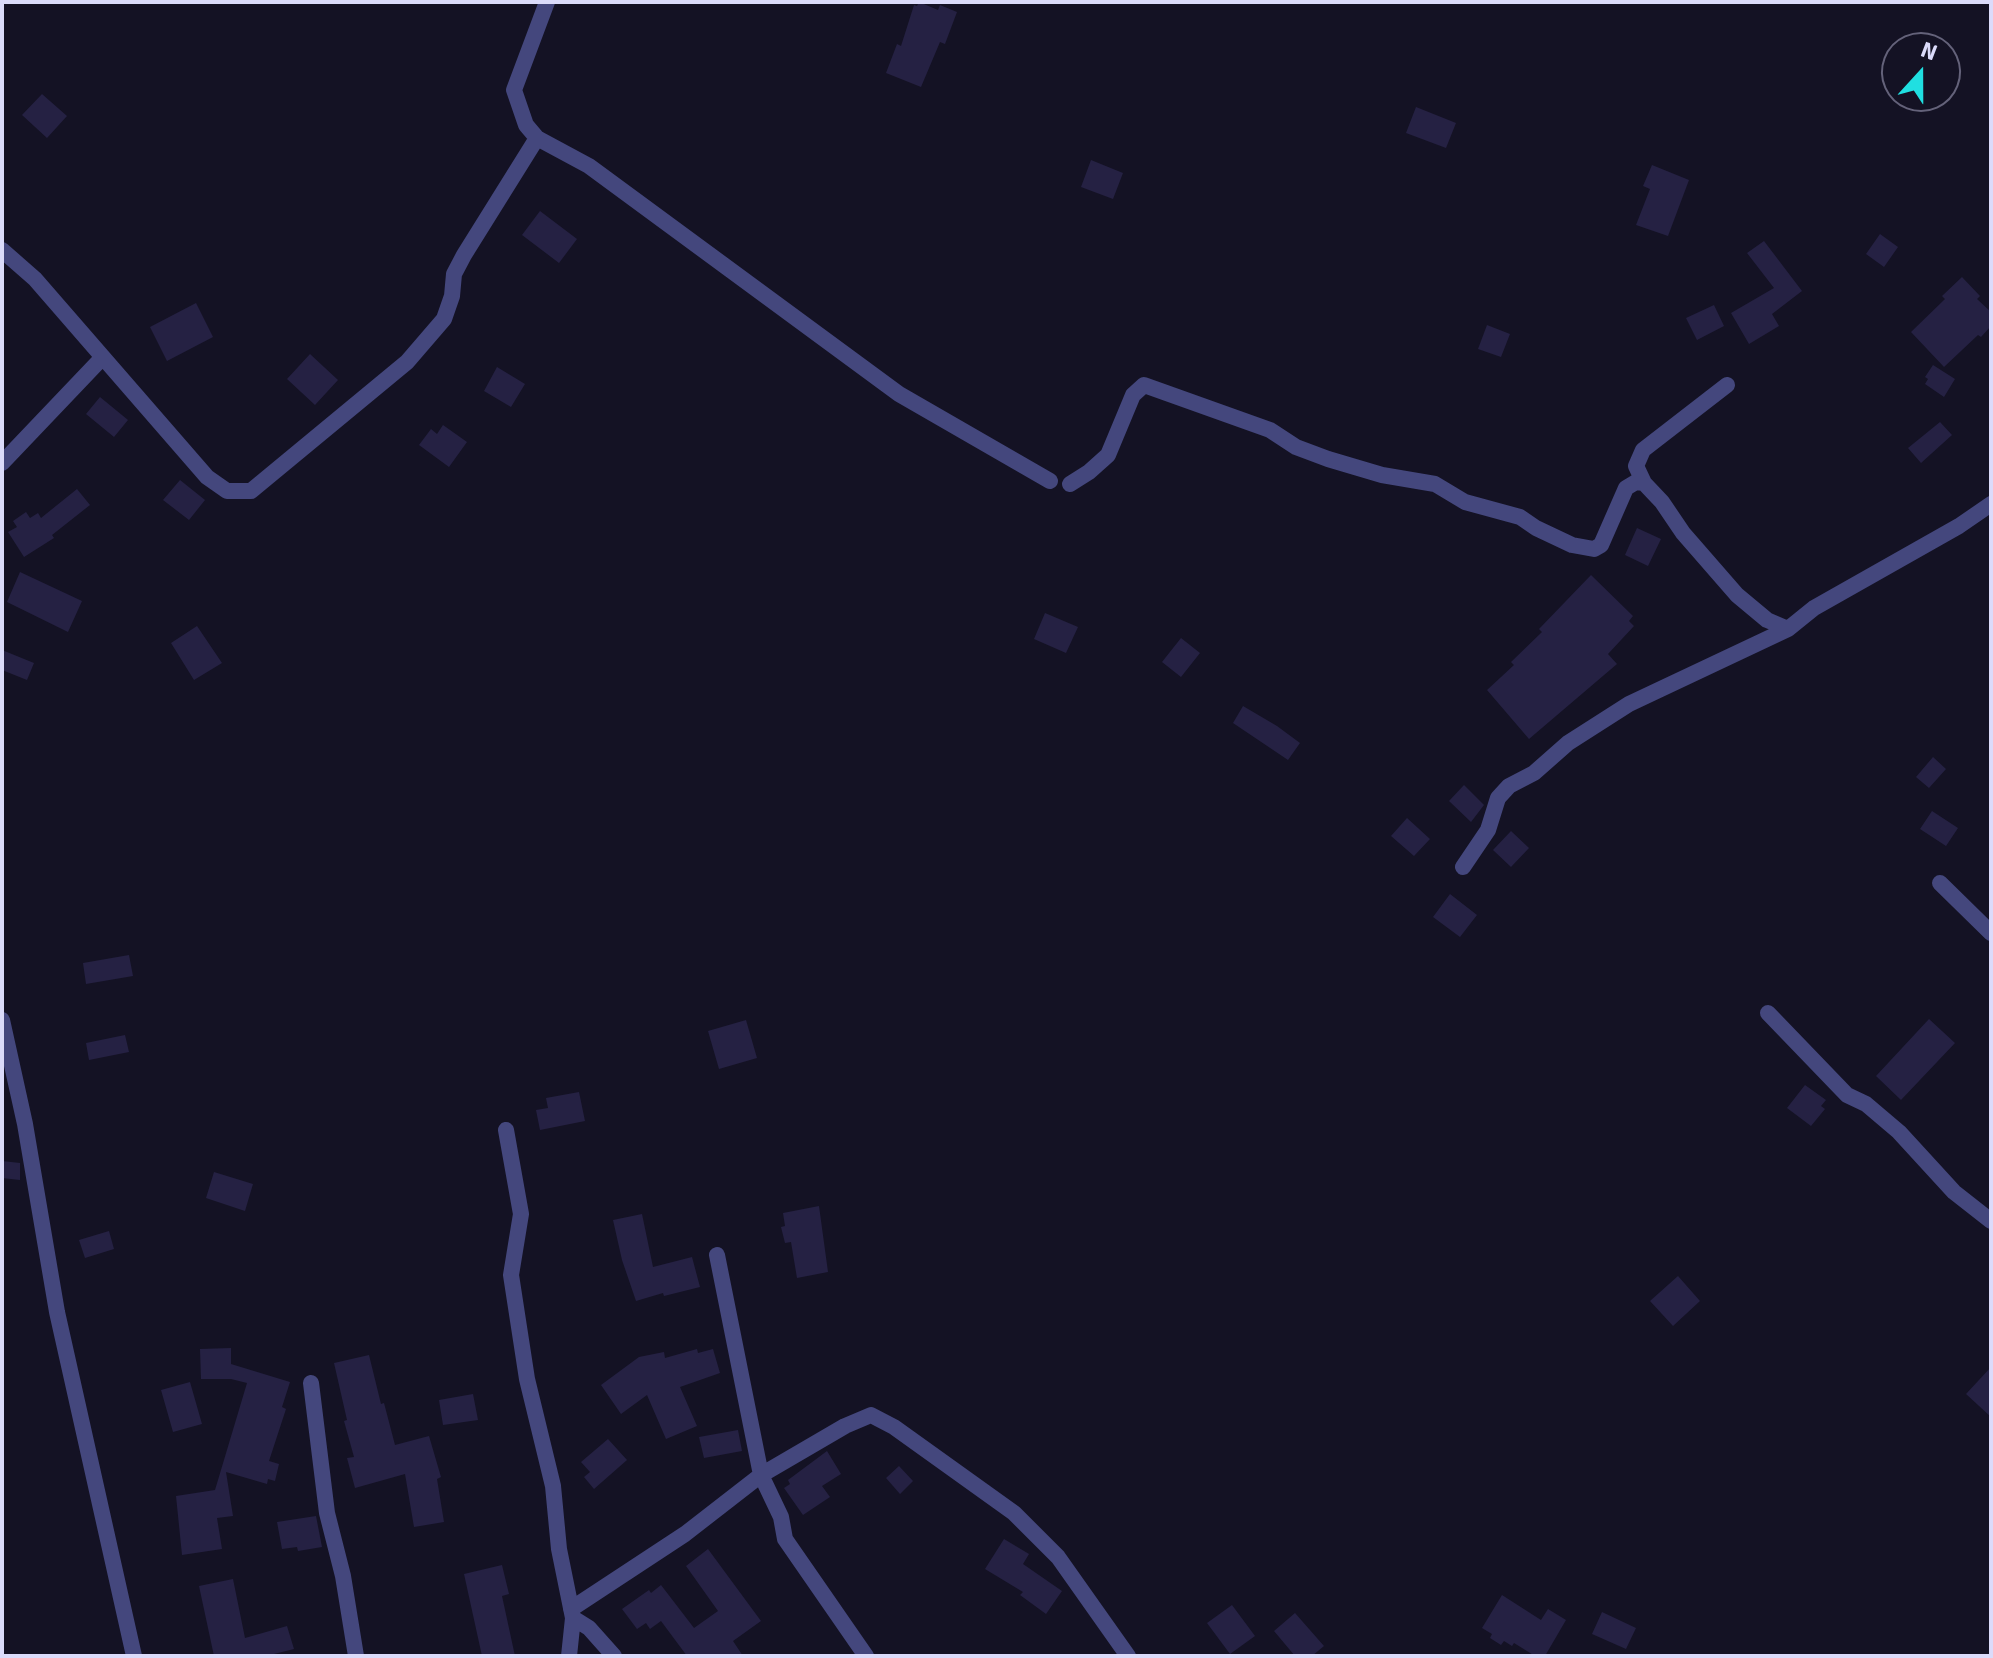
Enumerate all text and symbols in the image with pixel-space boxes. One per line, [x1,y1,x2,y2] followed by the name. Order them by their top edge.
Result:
[1881,32,1961,112] north arrow
[1917,36,1941,66] text: N

